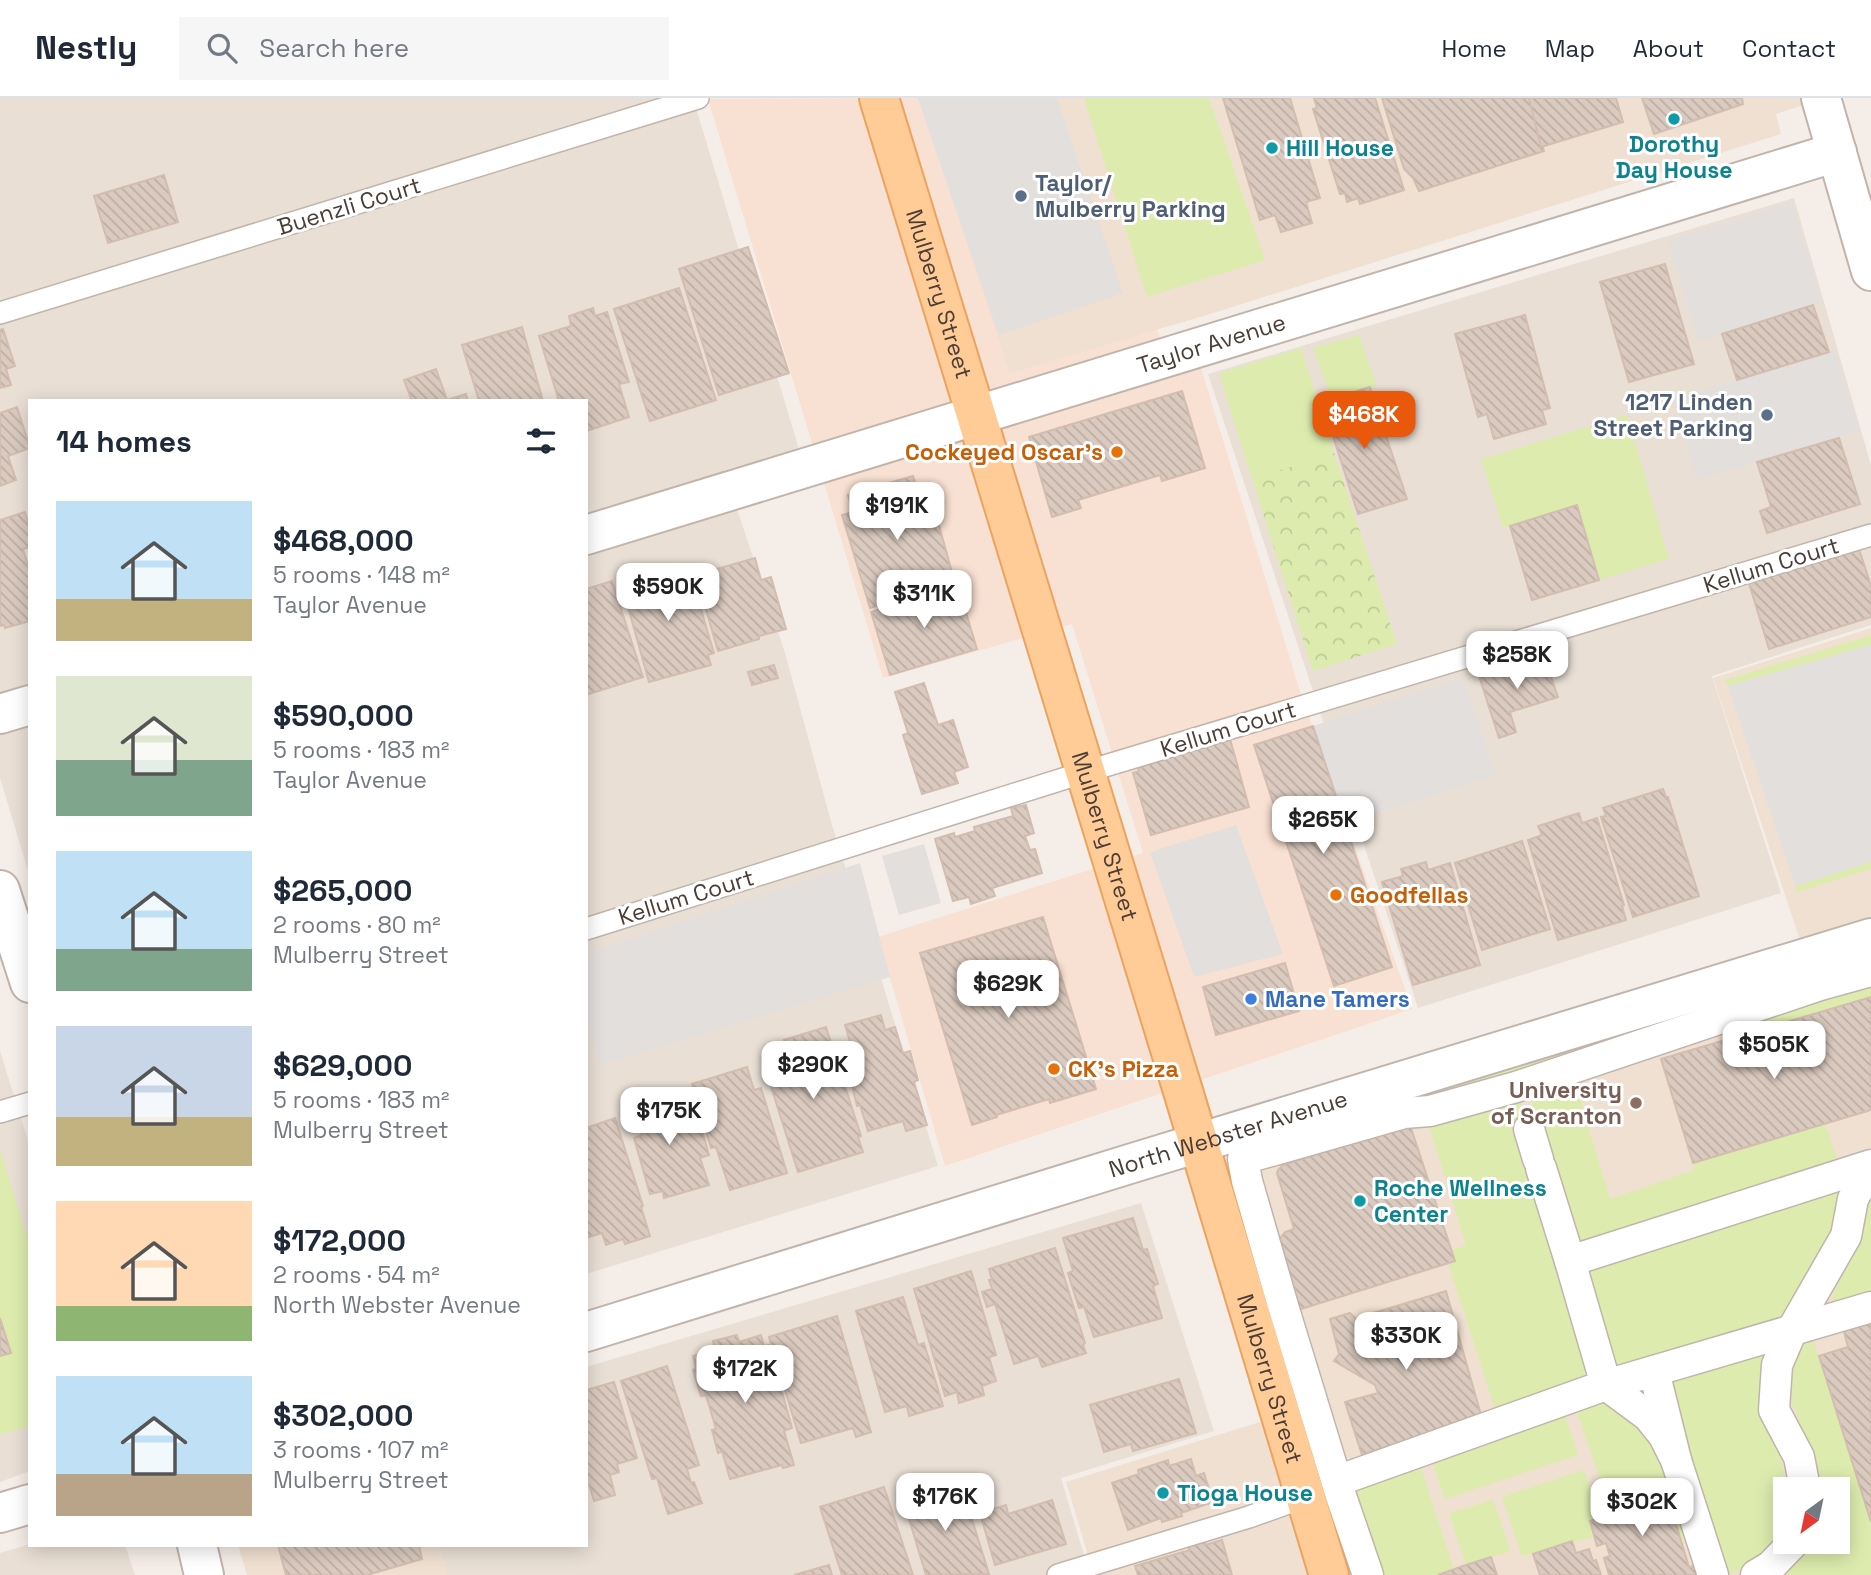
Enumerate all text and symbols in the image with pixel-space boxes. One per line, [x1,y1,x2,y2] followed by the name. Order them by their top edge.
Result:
[179,17,669,80] search box
[35,27,137,69] text: Nestly
[203,29,241,67] icon: search
[259,31,409,65] text: Search here
[1441,33,1507,64] text: Home
[1545,33,1595,64] text: Map
[1633,33,1704,64] text: About
[1742,33,1836,64] text: Contact
[1666,111,1682,127] marker: Dorothy Day House
[1616,129,1732,185] place label: Dorothy Day House
[1286,133,1394,163] place label: Hill House
[1264,140,1280,156] marker: Hill House
[1035,168,1226,224] place label: Taylor/ Mulberry Parking
[274,170,424,242] street label: Buenzli Court
[1013,188,1029,204] marker: Taylor/ Mulberry Parking
[899,206,979,382] street label: Mulberry Street
[1133,307,1289,380] street label: Taylor Avenue
[1593,387,1753,443] place label: 1217 Linden Street Parking
[1315,392,1413,451] pin: $468K
[1329,399,1399,429] text: $468K
[1759,407,1775,423] marker: 1217 Linden Street Parking
[56,422,192,461] text: 14 homes
[522,422,560,460] icon: filters
[905,437,1103,467] place label: Cockeyed Oscar's
[1109,444,1125,460] marker: Cockeyed Oscar's
[848,482,946,542] pin: $191K
[865,490,929,520] text: $191K
[273,521,414,560] text: $468,000
[112,529,196,613] icon: home
[1699,530,1843,600] street label: Kellum Court
[273,560,450,590] text: 5 rooms · 148 m²
[619,564,717,623] pin: $590K
[875,570,973,630] pin: $311K
[632,571,704,601] text: $590K
[893,578,955,608] text: $311K
[273,590,427,620] text: Taylor Avenue
[1468,632,1566,691] pin: $258K
[1482,639,1552,669] text: $258K
[1156,694,1300,764] street label: Kellum Court
[273,696,414,735] text: $590,000
[112,704,196,788] icon: home
[273,735,449,765] text: 5 rooms · 183 m²
[1065,748,1145,925] street label: Mulberry Street
[273,765,427,795] text: Taylor Avenue
[1274,796,1372,856] pin: $265K
[1288,804,1358,834] text: $265K
[614,862,758,932] street label: Kellum Court
[273,871,412,910] text: $265,000
[112,879,196,963] icon: home
[1350,880,1468,910] place label: Goodfellas
[1328,887,1344,903] marker: Goodfellas
[273,910,441,940] text: 2 rooms · 80 m²
[273,940,449,970] text: Mulberry Street
[959,960,1057,1020] pin: $629K
[973,968,1043,998] text: $629K
[1265,984,1410,1014] place label: Mane Tamers
[1243,991,1259,1007] marker: Mane Tamers
[1725,1021,1823,1081] pin: $505K
[1739,1029,1809,1059] text: $505K
[764,1042,862,1101] pin: $290K
[273,1046,412,1085] text: $629,000
[777,1049,849,1079] text: $290K
[112,1054,196,1138] icon: home
[1068,1054,1179,1084] place label: CK's Pizza
[1046,1061,1062,1077] marker: CK's Pizza
[1491,1075,1622,1131] place label: University of Scranton
[1105,1083,1351,1185] street label: North Webster Avenue
[273,1085,449,1115] text: 5 rooms · 183 m²
[620,1088,718,1147] pin: $175K
[636,1095,702,1125] text: $175K
[1628,1095,1644,1111] marker: University of Scranton
[273,1115,449,1145] text: Mulberry Street
[1374,1173,1547,1229] place label: Roche Wellness Center
[1352,1193,1368,1209] marker: Roche Wellness Center
[273,1221,406,1260] text: $172,000
[112,1229,196,1313] icon: home
[273,1260,440,1290] text: 2 rooms · 54 m²
[273,1290,521,1320] text: North Webster Avenue
[1230,1290,1310,1467] street label: Mulberry Street
[1357,1312,1455,1372] pin: $330K
[1370,1320,1442,1350] text: $330K
[696,1346,794,1405] pin: $172K
[712,1353,778,1383] text: $172K
[273,1396,413,1435] text: $302,000
[112,1404,196,1488] icon: home
[273,1435,449,1465] text: 3 rooms · 107 m²
[273,1465,449,1495] text: Mulberry Street
[896,1474,994,1533] pin: $176K
[1773,1477,1850,1554] north arrow
[1773,1477,1850,1554] map controls
[1177,1478,1313,1508] place label: Tioga House
[1593,1478,1691,1538] pin: $302K
[912,1481,978,1511] text: $176K
[1155,1485,1171,1501] marker: Tioga House
[1607,1486,1677,1516] text: $302K

